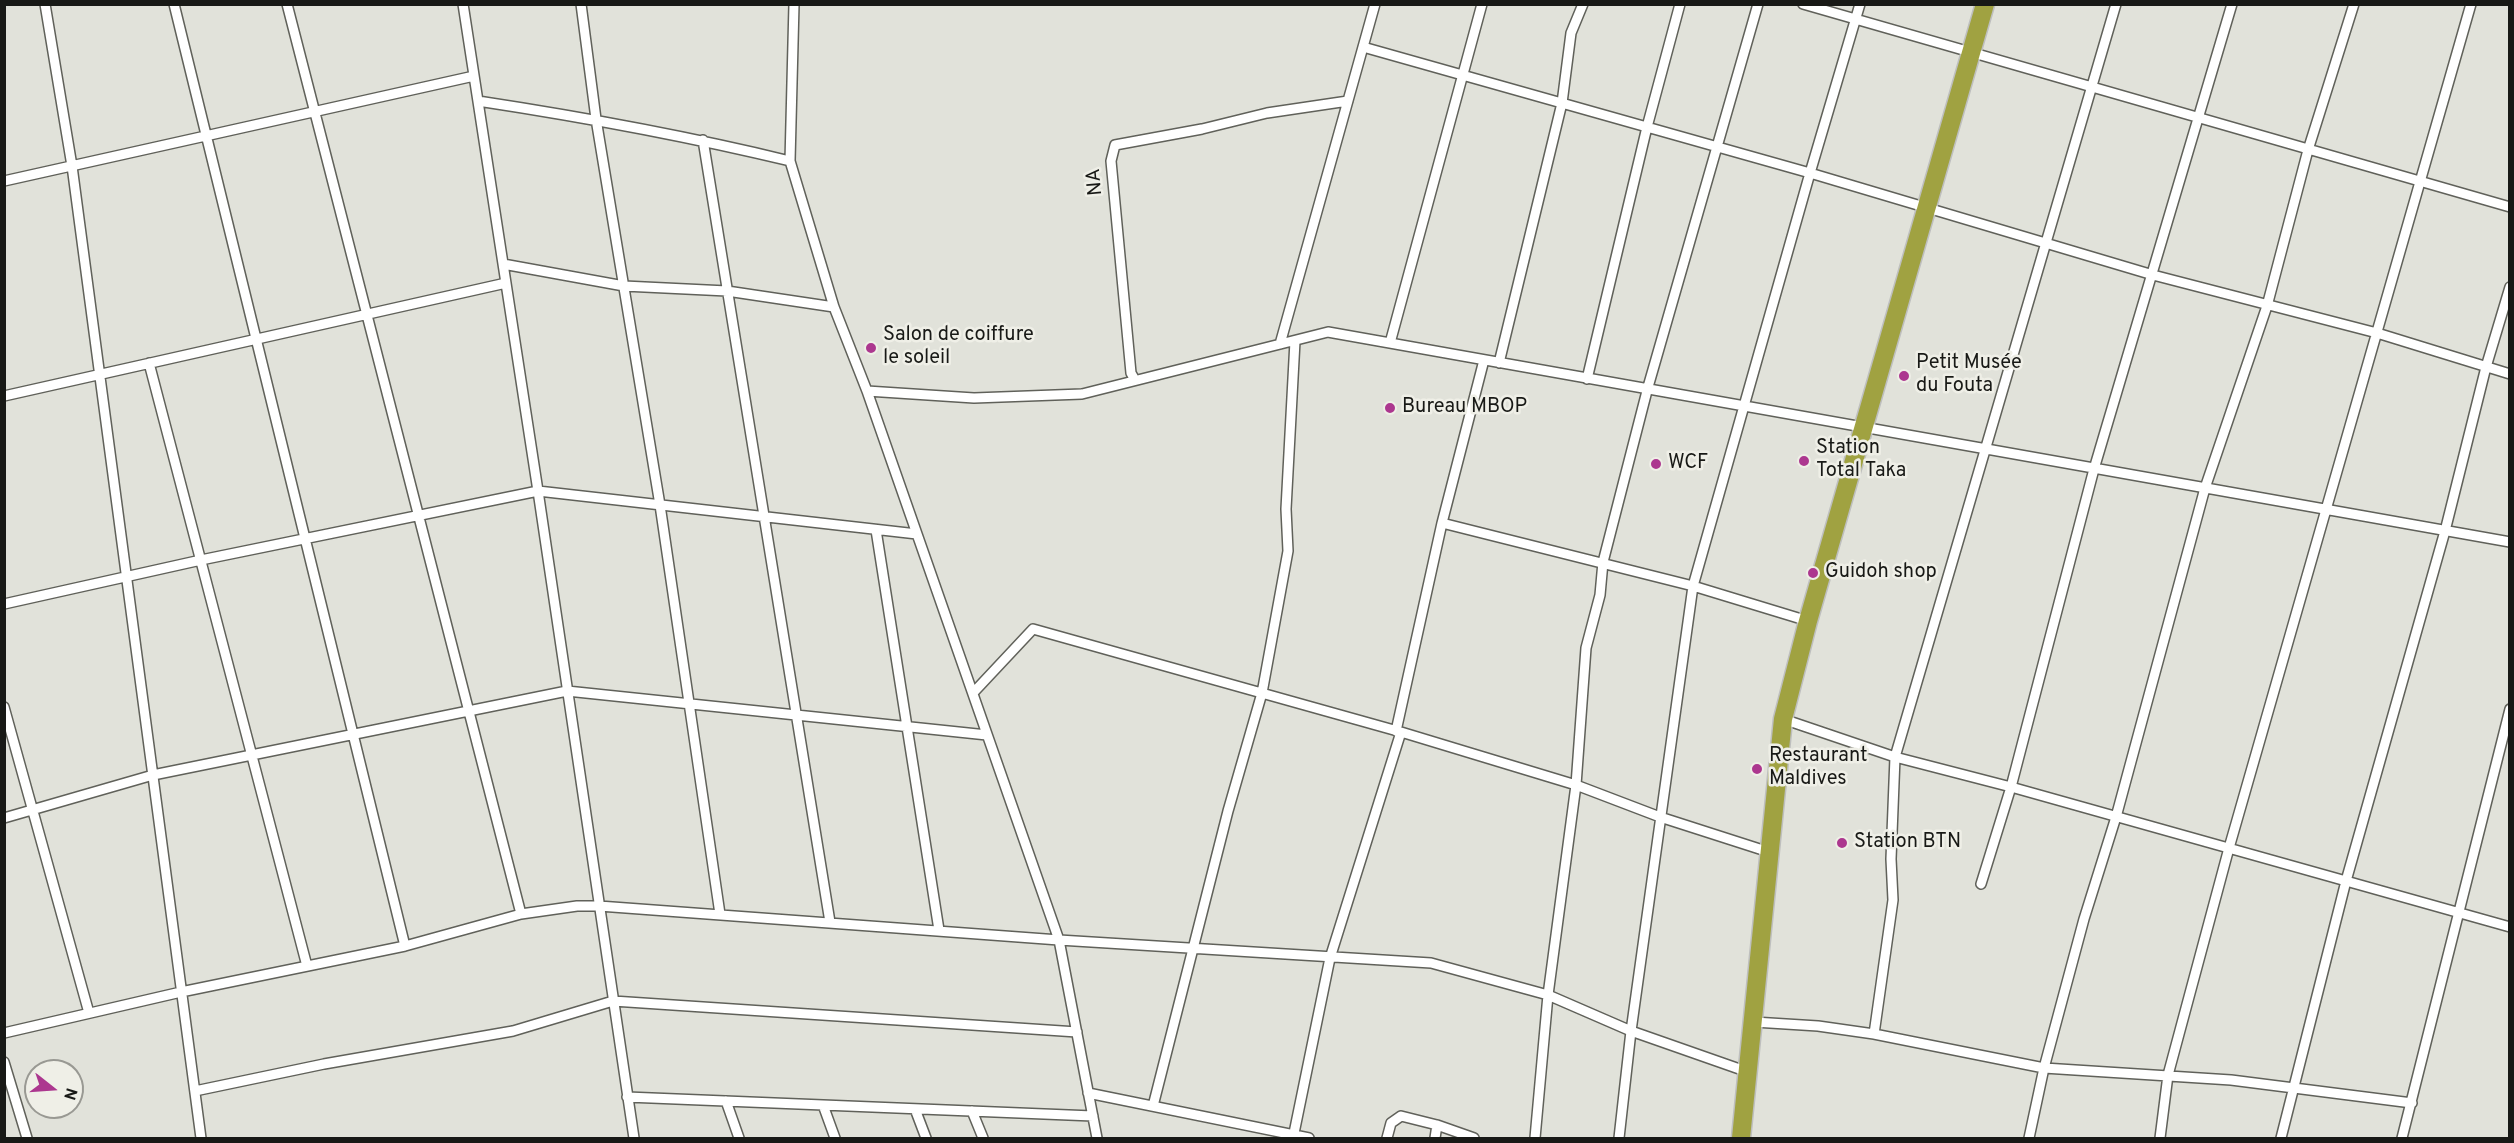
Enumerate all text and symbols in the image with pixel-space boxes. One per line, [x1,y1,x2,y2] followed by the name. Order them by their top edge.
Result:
[1083,167,1109,197] street label: NA
[883,324,1034,371] place label: Salon de coiffure le soleil
[864,341,878,355] marker: Salon de coiffure le soleil
[1916,352,2022,399] place label: Petit Musée du Fouta
[1897,369,1911,383] marker: Petit Musée du Fouta
[1402,396,1527,420] place label: Bureau MBOP
[1383,401,1397,415] marker: Bureau MBOP
[1816,437,1906,484] place label: Station Total Taka
[1668,452,1708,476] place label: WCF
[1797,454,1811,468] marker: Station Total Taka
[1649,457,1663,471] marker: WCF
[1825,561,1937,585] place label: Guidoh shop
[1806,566,1820,580] marker: Guidoh shop
[1769,745,1867,792] place label: Restaurant Maldives
[1750,762,1764,776] marker: Restaurant Maldives
[1854,831,1961,855] place label: Station BTN
[1835,836,1849,850] marker: Station BTN
[24,1059,84,1119] north arrow
[58,1085,81,1102] text: N

